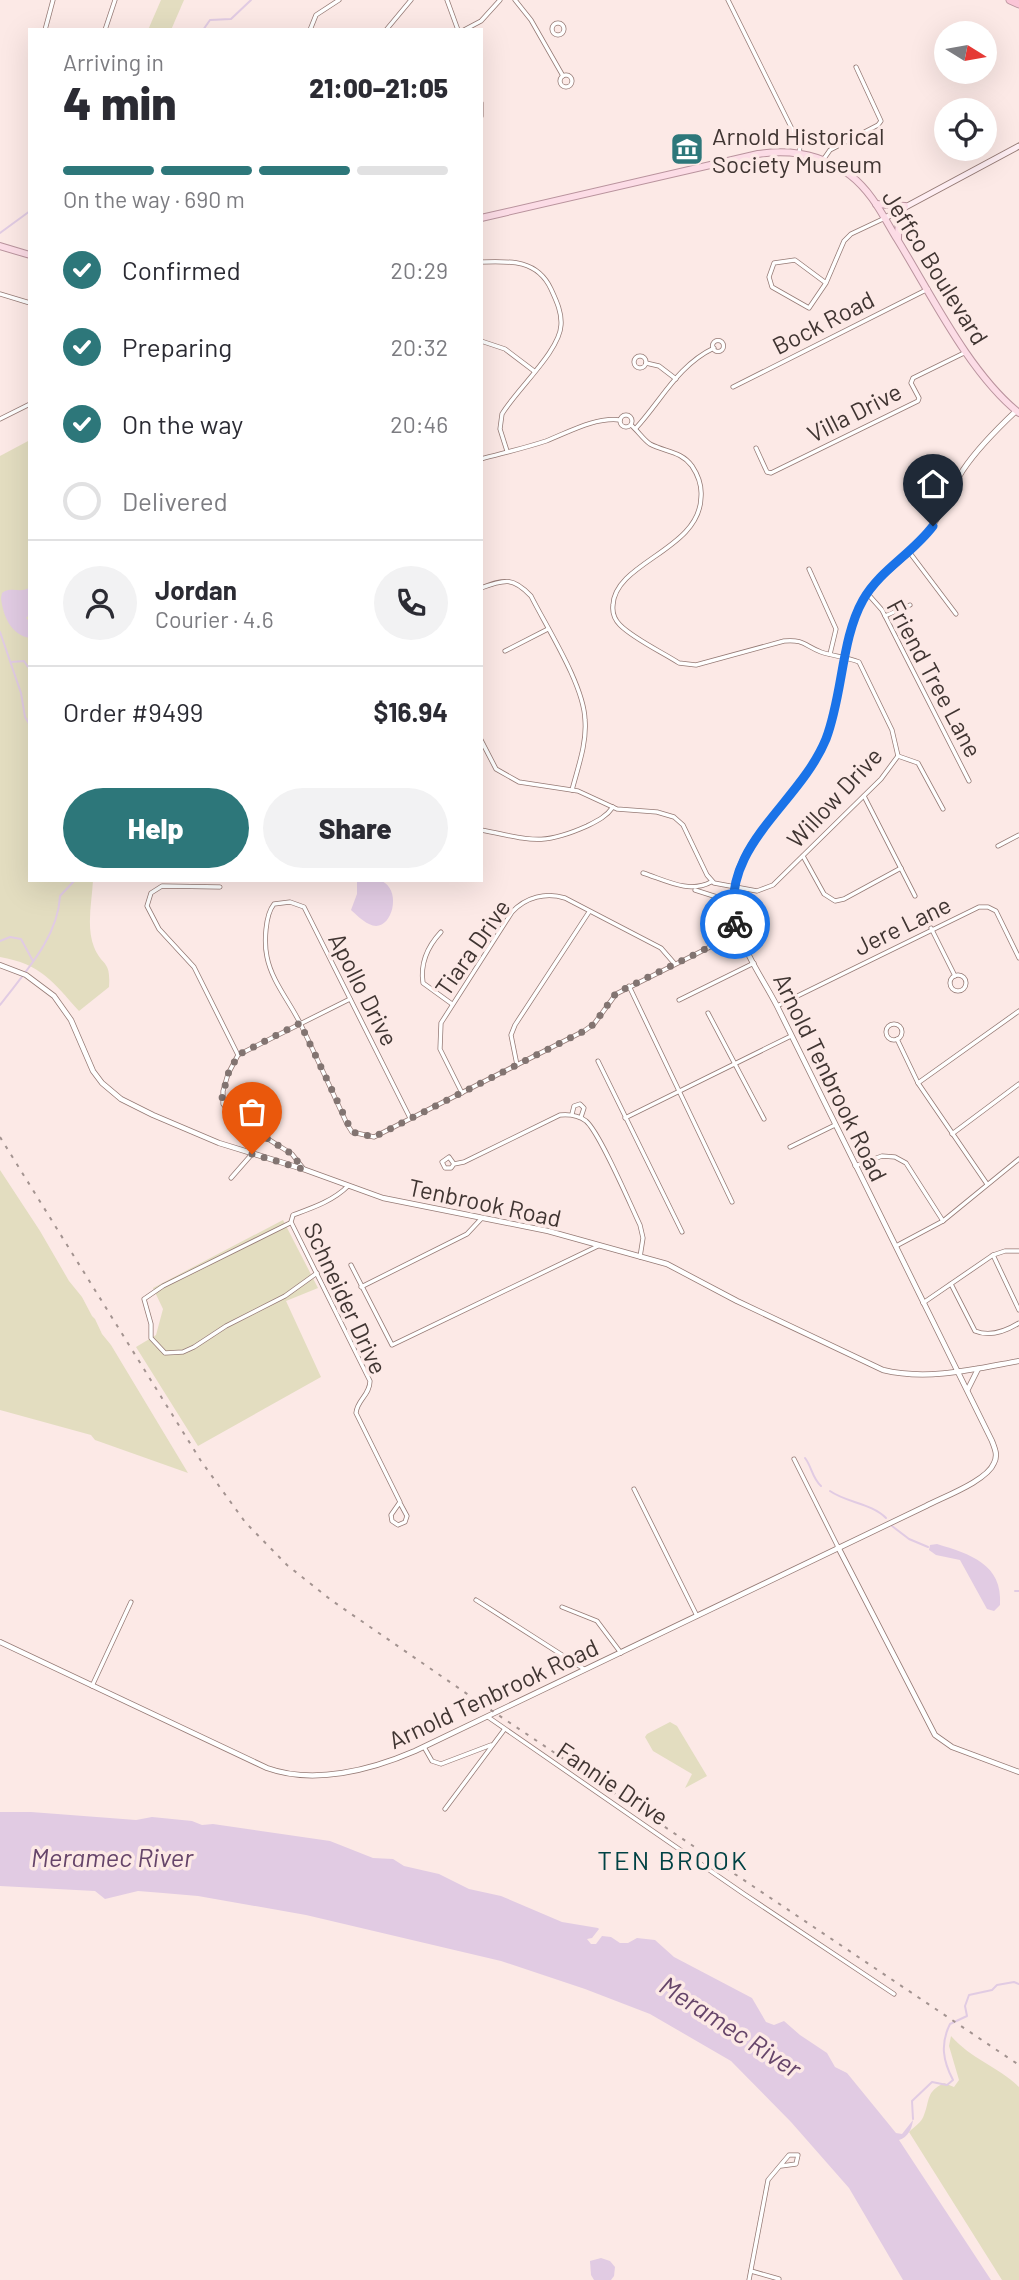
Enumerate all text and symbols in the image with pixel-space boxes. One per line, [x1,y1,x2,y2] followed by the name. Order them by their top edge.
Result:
[934,21,998,84] north arrow
[934,21,997,161] map controls
[63,48,164,76] text: Arriving in
[309,72,448,103] text: 21:00–21:05
[63,74,177,129] text: 4 min
[934,98,997,161] button: locate
[712,121,885,178] place label: Arnold Historical Society Museum
[668,130,706,168] museum icon: Arnold Historical Society Museum
[877,184,995,350] street label: Jeffco Boulevard
[63,185,245,213] text: On the way · 690 m
[63,251,101,289] icon: check
[122,254,241,285] text: Confirmed
[391,256,448,284] text: 20:29
[767,284,879,360] street label: Bock Road
[63,328,101,366] icon: check
[122,331,232,362] text: Preparing
[391,333,448,361] text: 20:32
[802,376,906,448] street label: Villa Drive
[63,405,101,443] icon: check
[122,408,243,439] text: On the way
[390,410,448,438] text: 20:46
[903,454,963,526] pin
[914,465,952,503] icon: home
[122,485,228,516] text: Delivered
[63,566,137,640] button: person
[374,566,448,640] button: phone
[155,574,237,605] text: Jordan
[881,594,989,762] street label: Friend Tree Lane
[155,605,274,633] text: Courier · 4.6
[63,696,203,727] text: Order #9499
[373,696,448,727] text: $16.94
[780,741,888,853] street label: Willow Drive
[63,788,249,868] button: Help
[263,788,448,868] button: Share
[700,889,770,959] courier
[849,889,955,961] street label: Jere Lane
[428,893,516,1001] street label: Tiara Drive
[716,905,754,943] icon: bike
[323,928,405,1050] street label: Apollo Drive
[768,968,894,1186] street label: Arnold Tenbrook Road
[222,1082,282,1154] pin
[233,1093,271,1131] icon: bag
[406,1172,564,1232] street label: Tenbrook Road
[298,1218,394,1378] street label: Schneider Drive
[384,1632,602,1754] street label: Arnold Tenbrook Road
[552,1735,674,1831] street label: Fannie Drive
[31,1841,194,1872] water label: Meramec River
[597,1844,749,1875] district label: TEN BROOK
[654,1969,808,2084] water label: Meramec River

